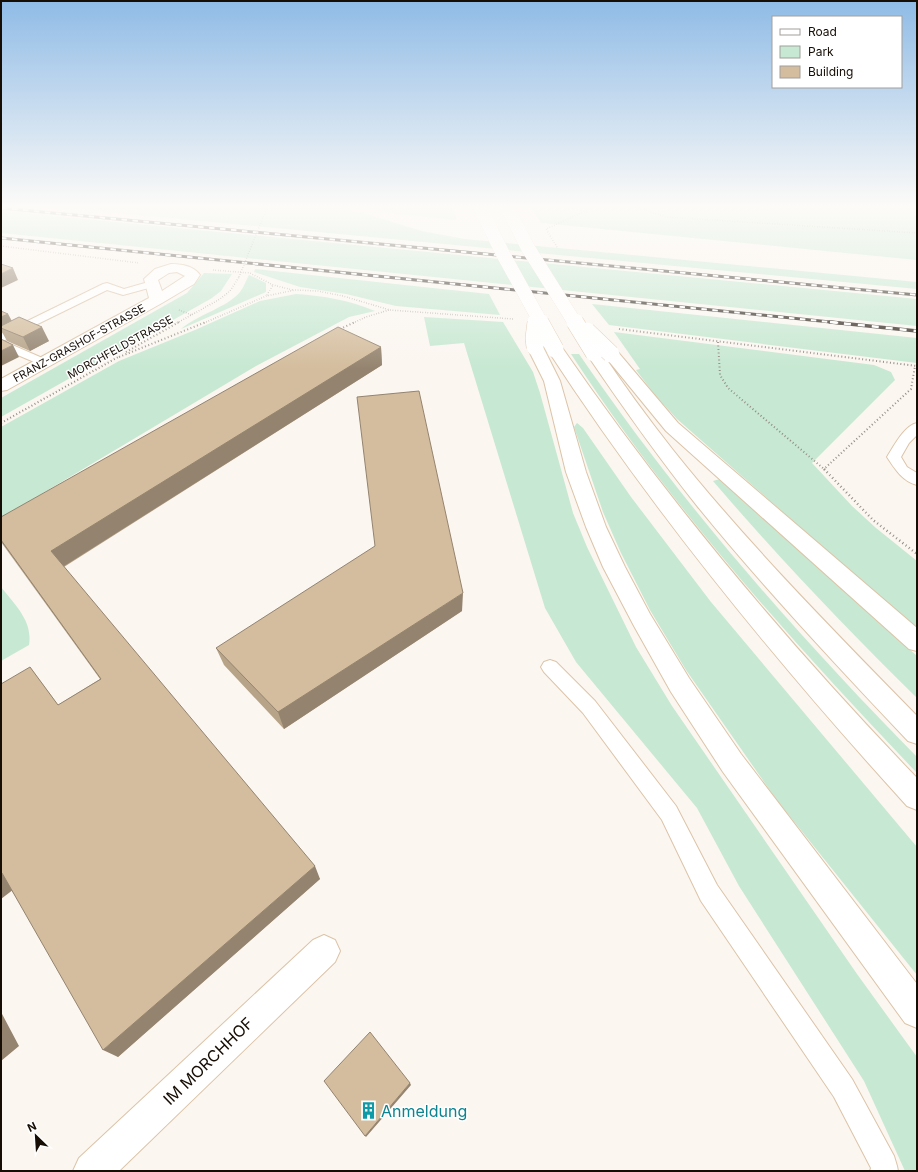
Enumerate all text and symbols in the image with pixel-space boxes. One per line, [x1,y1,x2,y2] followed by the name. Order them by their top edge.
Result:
[772,16,902,88] legend
[808,24,837,39] text: Road
[808,44,834,59] text: Park
[808,64,853,79] text: Building
[11,301,147,385] street label: FRANZ-GRASHOF-STRASSE
[65,312,175,382] street label: MORCHFELDSTRASSE
[159,1013,257,1109] street label: IM MORCHHOF
[358,1101,378,1121] building icon: Anmeldung
[381,1101,467,1121] place label: Anmeldung
[16,1116,56,1156] north arrow
[25,1119,39,1135] text: N

